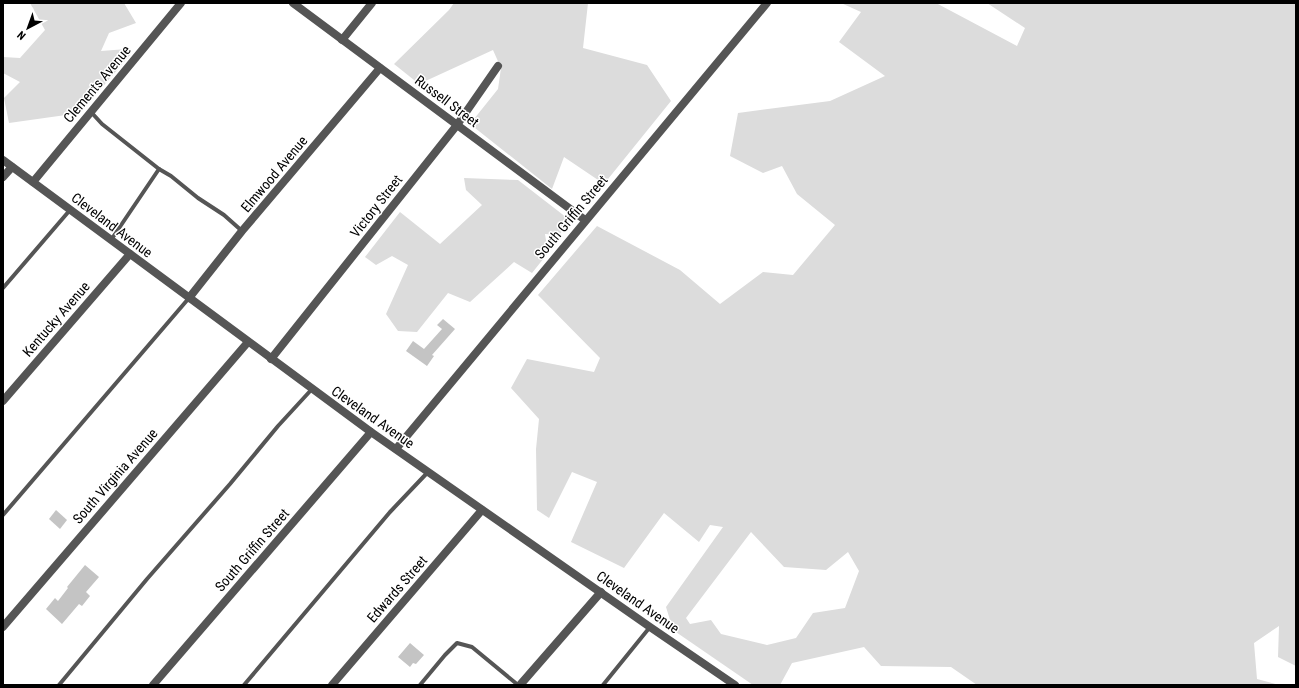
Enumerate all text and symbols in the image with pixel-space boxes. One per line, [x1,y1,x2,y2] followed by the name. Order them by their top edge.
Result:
[8,8,48,48] north arrow
[15,28,29,42] text: N
[60,42,134,126] street label: Clements Avenue
[412,72,482,130] street label: Russell Street
[238,132,311,215] street label: Elmwood Avenue
[347,172,405,240] street label: Victory Street
[531,172,611,262] street label: South Griffin Street
[68,189,156,261] street label: Cleveland Avenue
[19,278,93,360] street label: Kentucky Avenue
[329,383,418,452] street label: Cleveland Avenue
[69,425,161,527] street label: South Virginia Avenue
[212,505,292,595] street label: South Griffin Street
[364,552,430,626] street label: Edwards Street
[594,568,683,637] street label: Cleveland Avenue

